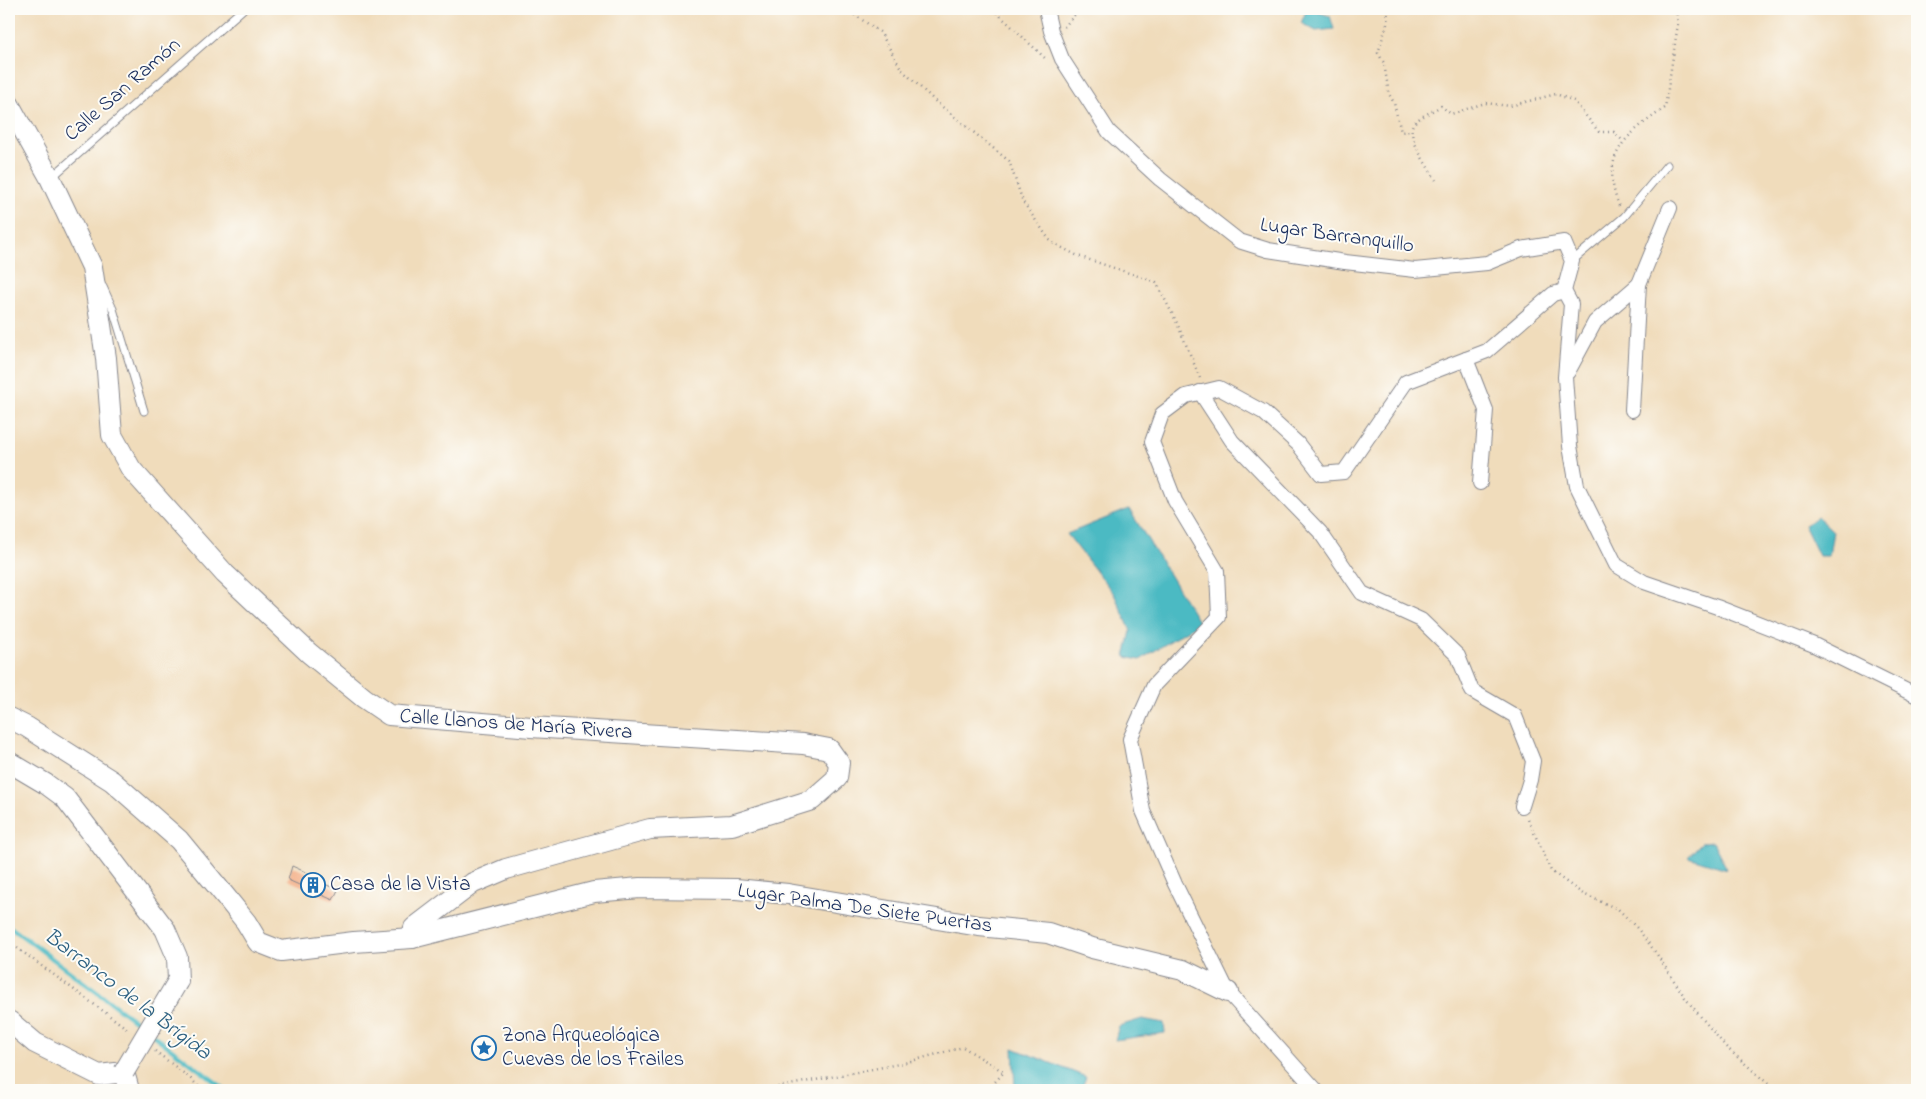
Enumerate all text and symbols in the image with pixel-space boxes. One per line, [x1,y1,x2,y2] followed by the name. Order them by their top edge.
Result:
[58,31,188,149] street label: Calle San Ramón
[1258,210,1416,264] street label: Lugar Barranquillo
[399,702,633,748] street label: Calle Llanos de María Rivera
[330,870,471,900] place label: Casa de la Vista
[300,872,326,898] building icon: Casa de la Vista
[735,876,994,944] street label: Lugar Palma De Siete Puertas
[37,921,218,1069] water label: Barranco de la Brígida
[502,1021,684,1075] place label: Zona Arqueológica Cuevas de los Frailes
[471,1035,497,1061] place icon: Zona Arqueológica Cuevas de los Frailes

